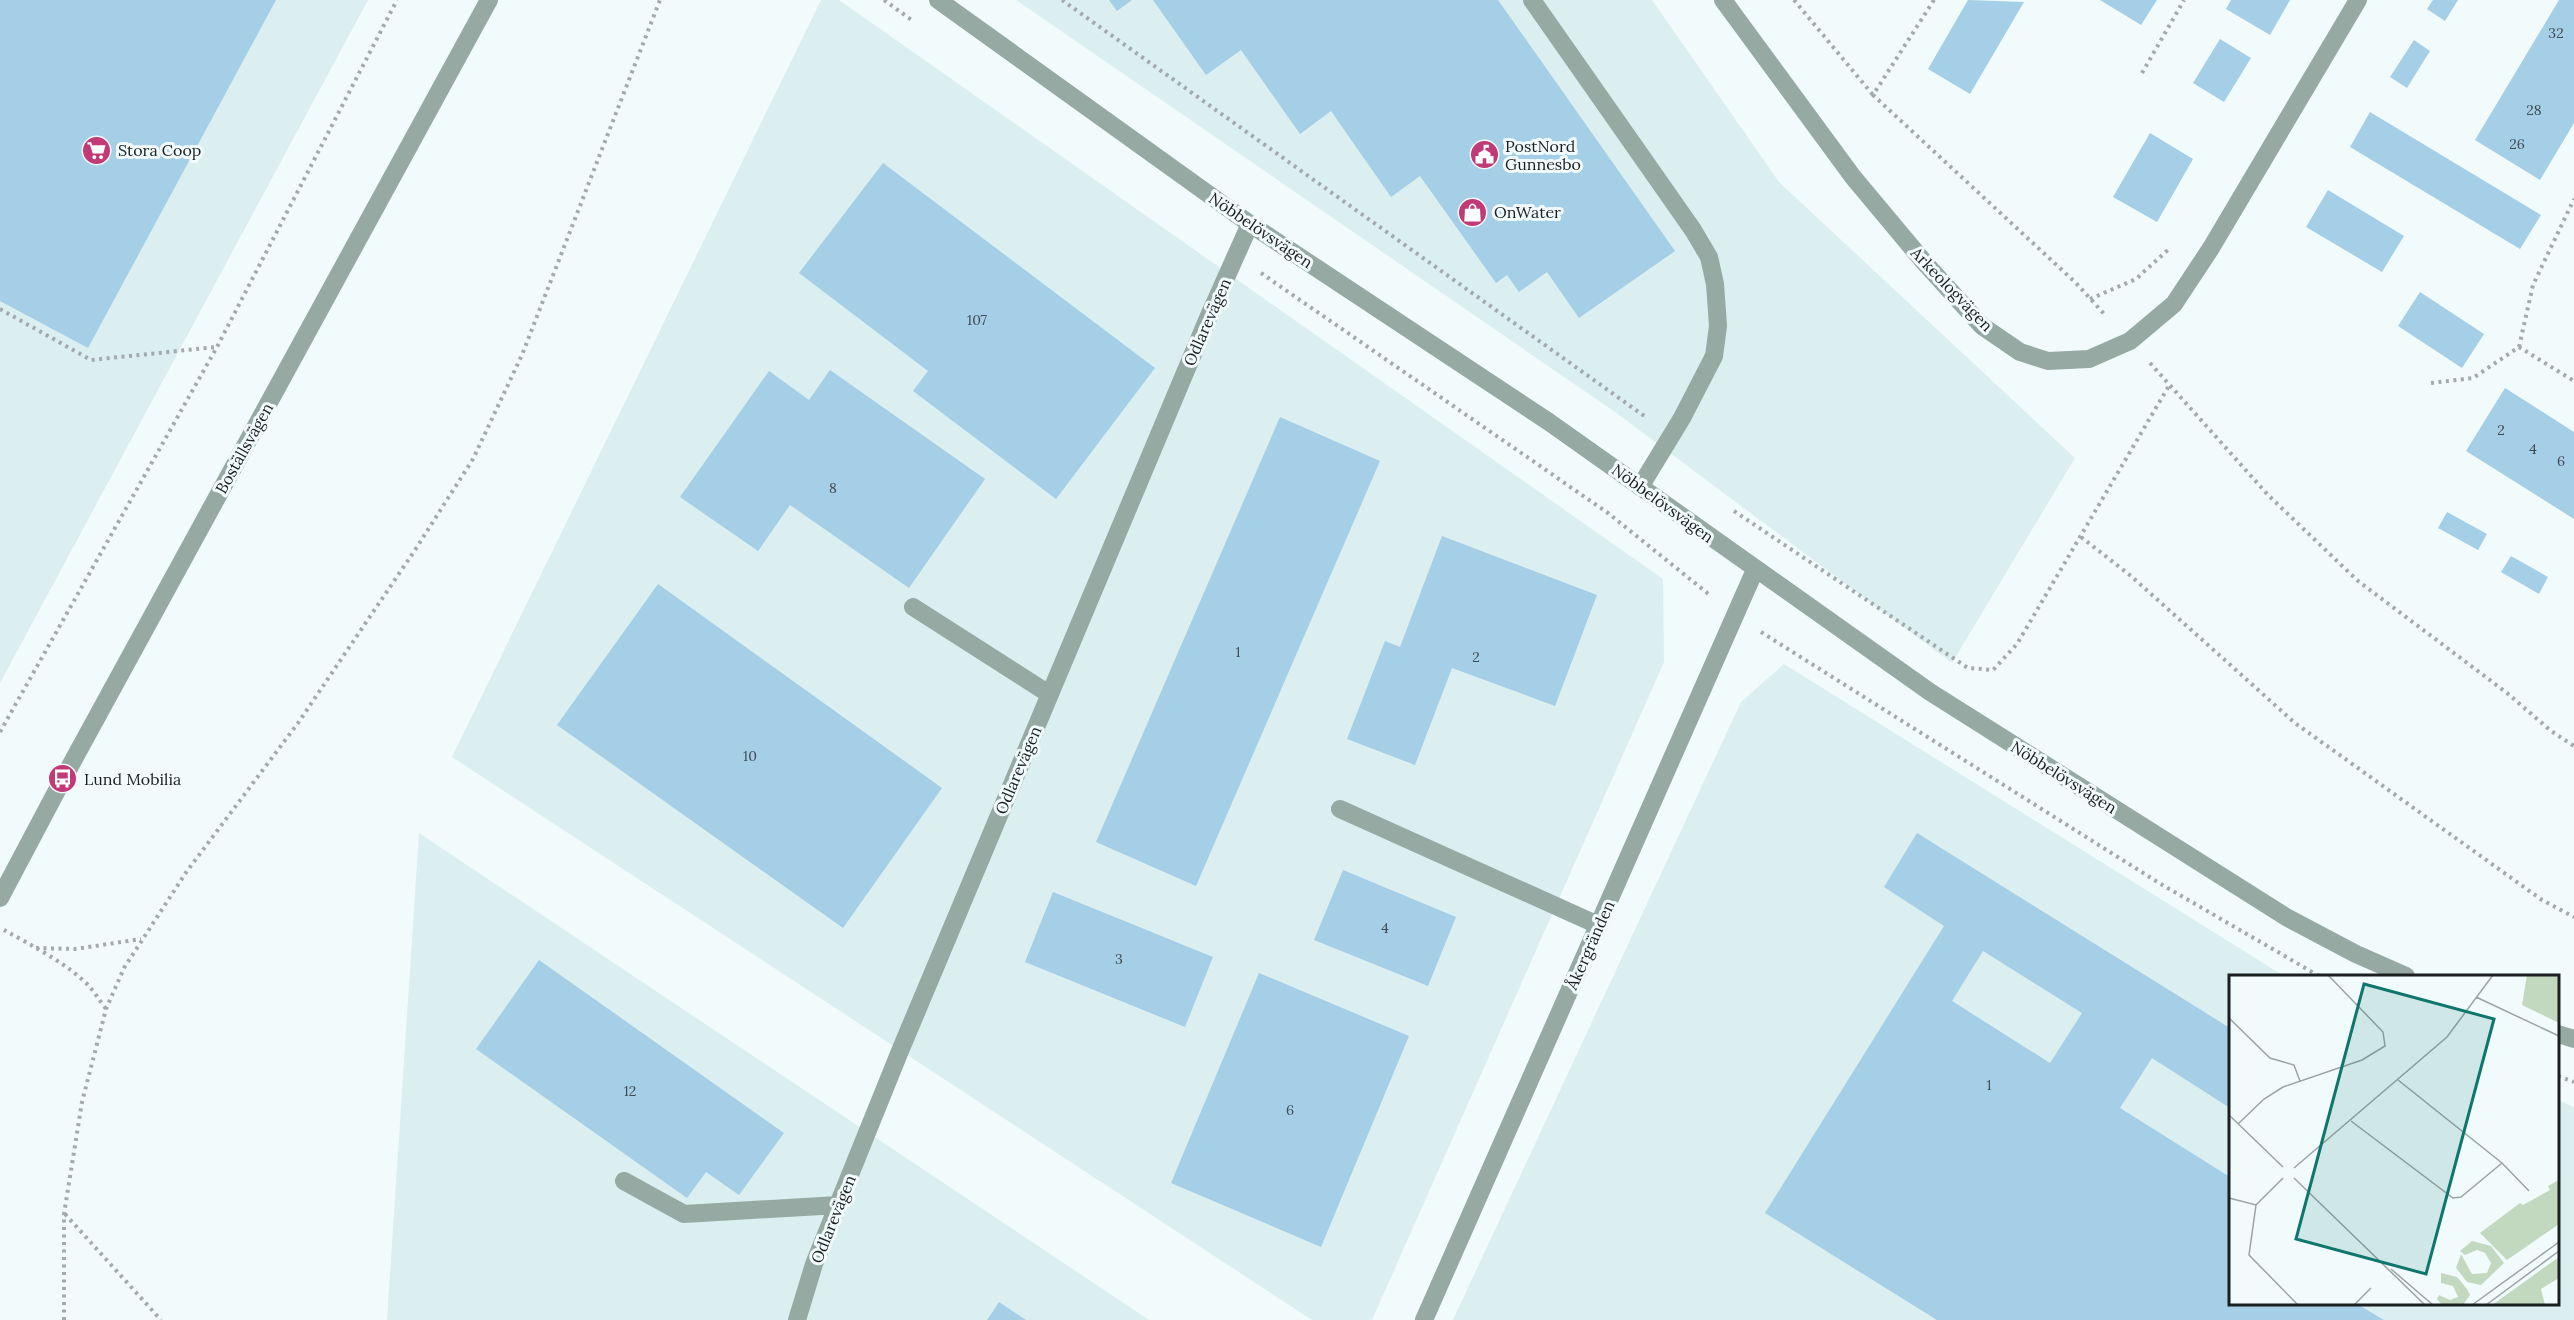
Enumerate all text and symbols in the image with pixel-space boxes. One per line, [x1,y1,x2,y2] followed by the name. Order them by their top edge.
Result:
[2548,24,2564,42] house number: 32
[2526,101,2542,119] house number: 28
[81,134,113,166] supermarket icon: Stora Coop
[2509,135,2525,153] house number: 26
[1505,136,1581,174] place label: PostNord Gunnesbo
[1468,139,1500,171] public building icon: PostNord Gunnesbo
[118,140,201,160] place label: Stora Coop
[1205,188,1317,272] street label: Nöbbelövsvägen
[1457,196,1489,228] shop icon: OnWater
[1494,202,1561,222] place label: OnWater
[1906,242,1997,335] street label: Arkeologvägen
[1179,275,1235,369] street label: Odlarevägen
[967,311,988,329] house number: 107
[211,399,277,497] street label: Boställsvägen
[2497,421,2505,439] house number: 2
[2529,440,2537,458] house number: 4
[2557,452,2565,470] house number: 6
[1608,459,1718,547] street label: Nöbbelövsvägen
[829,479,837,497] house number: 8
[1235,643,1241,661] house number: 1
[1472,648,1480,666] house number: 2
[991,723,1046,817] street label: Odlarevägen
[2007,736,2121,818] street label: Nöbbelövsvägen
[743,747,757,765] house number: 10
[47,763,79,795] bus stop icon: Lund Mobilia
[84,769,181,789] place label: Lund Mobilia
[1561,897,1619,994] street label: Åkergränden
[1381,919,1389,937] house number: 4
[1115,950,1123,968] house number: 3
[2229,975,2559,1305] inset map
[1986,1076,1992,1094] house number: 1
[624,1082,636,1100] house number: 12
[1286,1101,1294,1119] house number: 6
[806,1172,860,1266] street label: Odlarevägen

